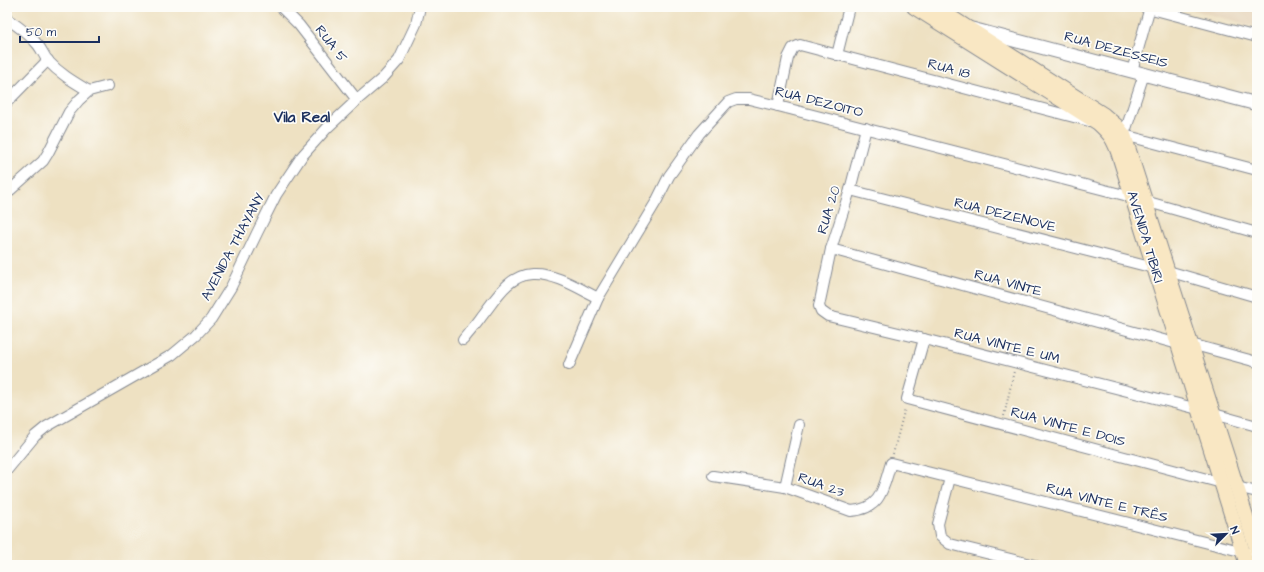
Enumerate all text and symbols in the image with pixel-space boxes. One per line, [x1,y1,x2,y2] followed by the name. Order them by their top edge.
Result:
[20,18,99,44] scale bar
[310,21,352,67] street label: RUA 5
[26,24,57,41] text: 50 m
[1062,27,1170,73] street label: RUA DEZESSEIS
[926,54,972,84] street label: RUA 18
[773,81,865,123] street label: RUA DEZOITO
[273,107,331,128] district label: Vila Real
[812,183,846,236] street label: RUA 20
[1121,188,1169,286] street label: AVENIDA TIBIRI
[196,189,270,304] street label: AVENIDA THAYANY
[952,193,1059,237] street label: RUA DEZENOVE
[972,264,1045,302] street label: RUA VINTE
[952,323,1062,369] street label: RUA VINTE E UM
[1008,402,1128,452] street label: RUA VINTE E DOIS
[795,467,847,503] street label: RUA 23
[1044,478,1170,528] street label: RUA VINTE E TRÊS
[1206,514,1246,554] north arrow
[1226,524,1243,536] text: N

